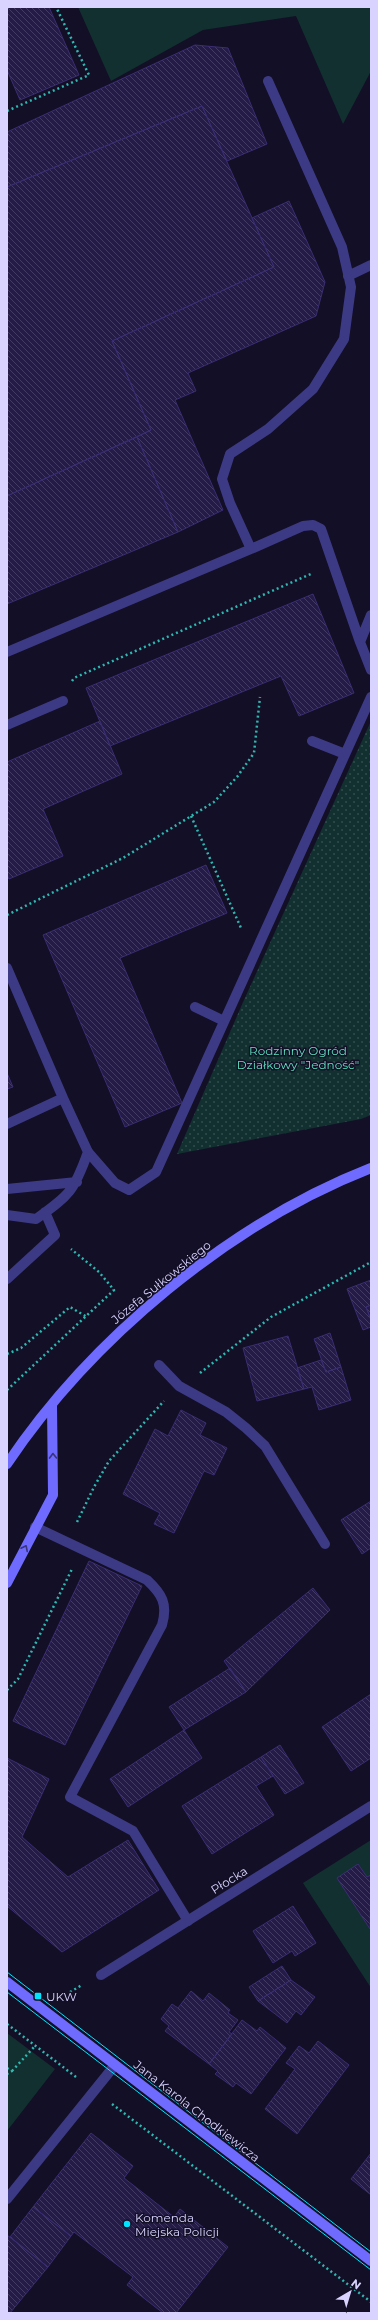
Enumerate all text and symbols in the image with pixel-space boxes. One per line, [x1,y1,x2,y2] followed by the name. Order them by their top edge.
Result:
[237,1043,359,1072] park label: Rodzinny Ogród Działkowy "Jedność"
[107,1237,214,1327] street label: Józefa Sułkowskiego
[49,1453,57,1459] one-way arrow
[20,1545,27,1553] one-way arrow
[208,1863,250,1897] street label: Płocka
[46,1989,77,2004] place label: UKW
[33,1991,43,2001] marker: UKW
[130,2056,263,2165] street label: Jana Karola Chodkiewicza
[135,2210,219,2239] place label: Komenda Miejska Policji
[122,2219,132,2229] marker: Komenda Miejska Policji
[330,2272,370,2312] north arrow
[348,2276,364,2292] text: N

